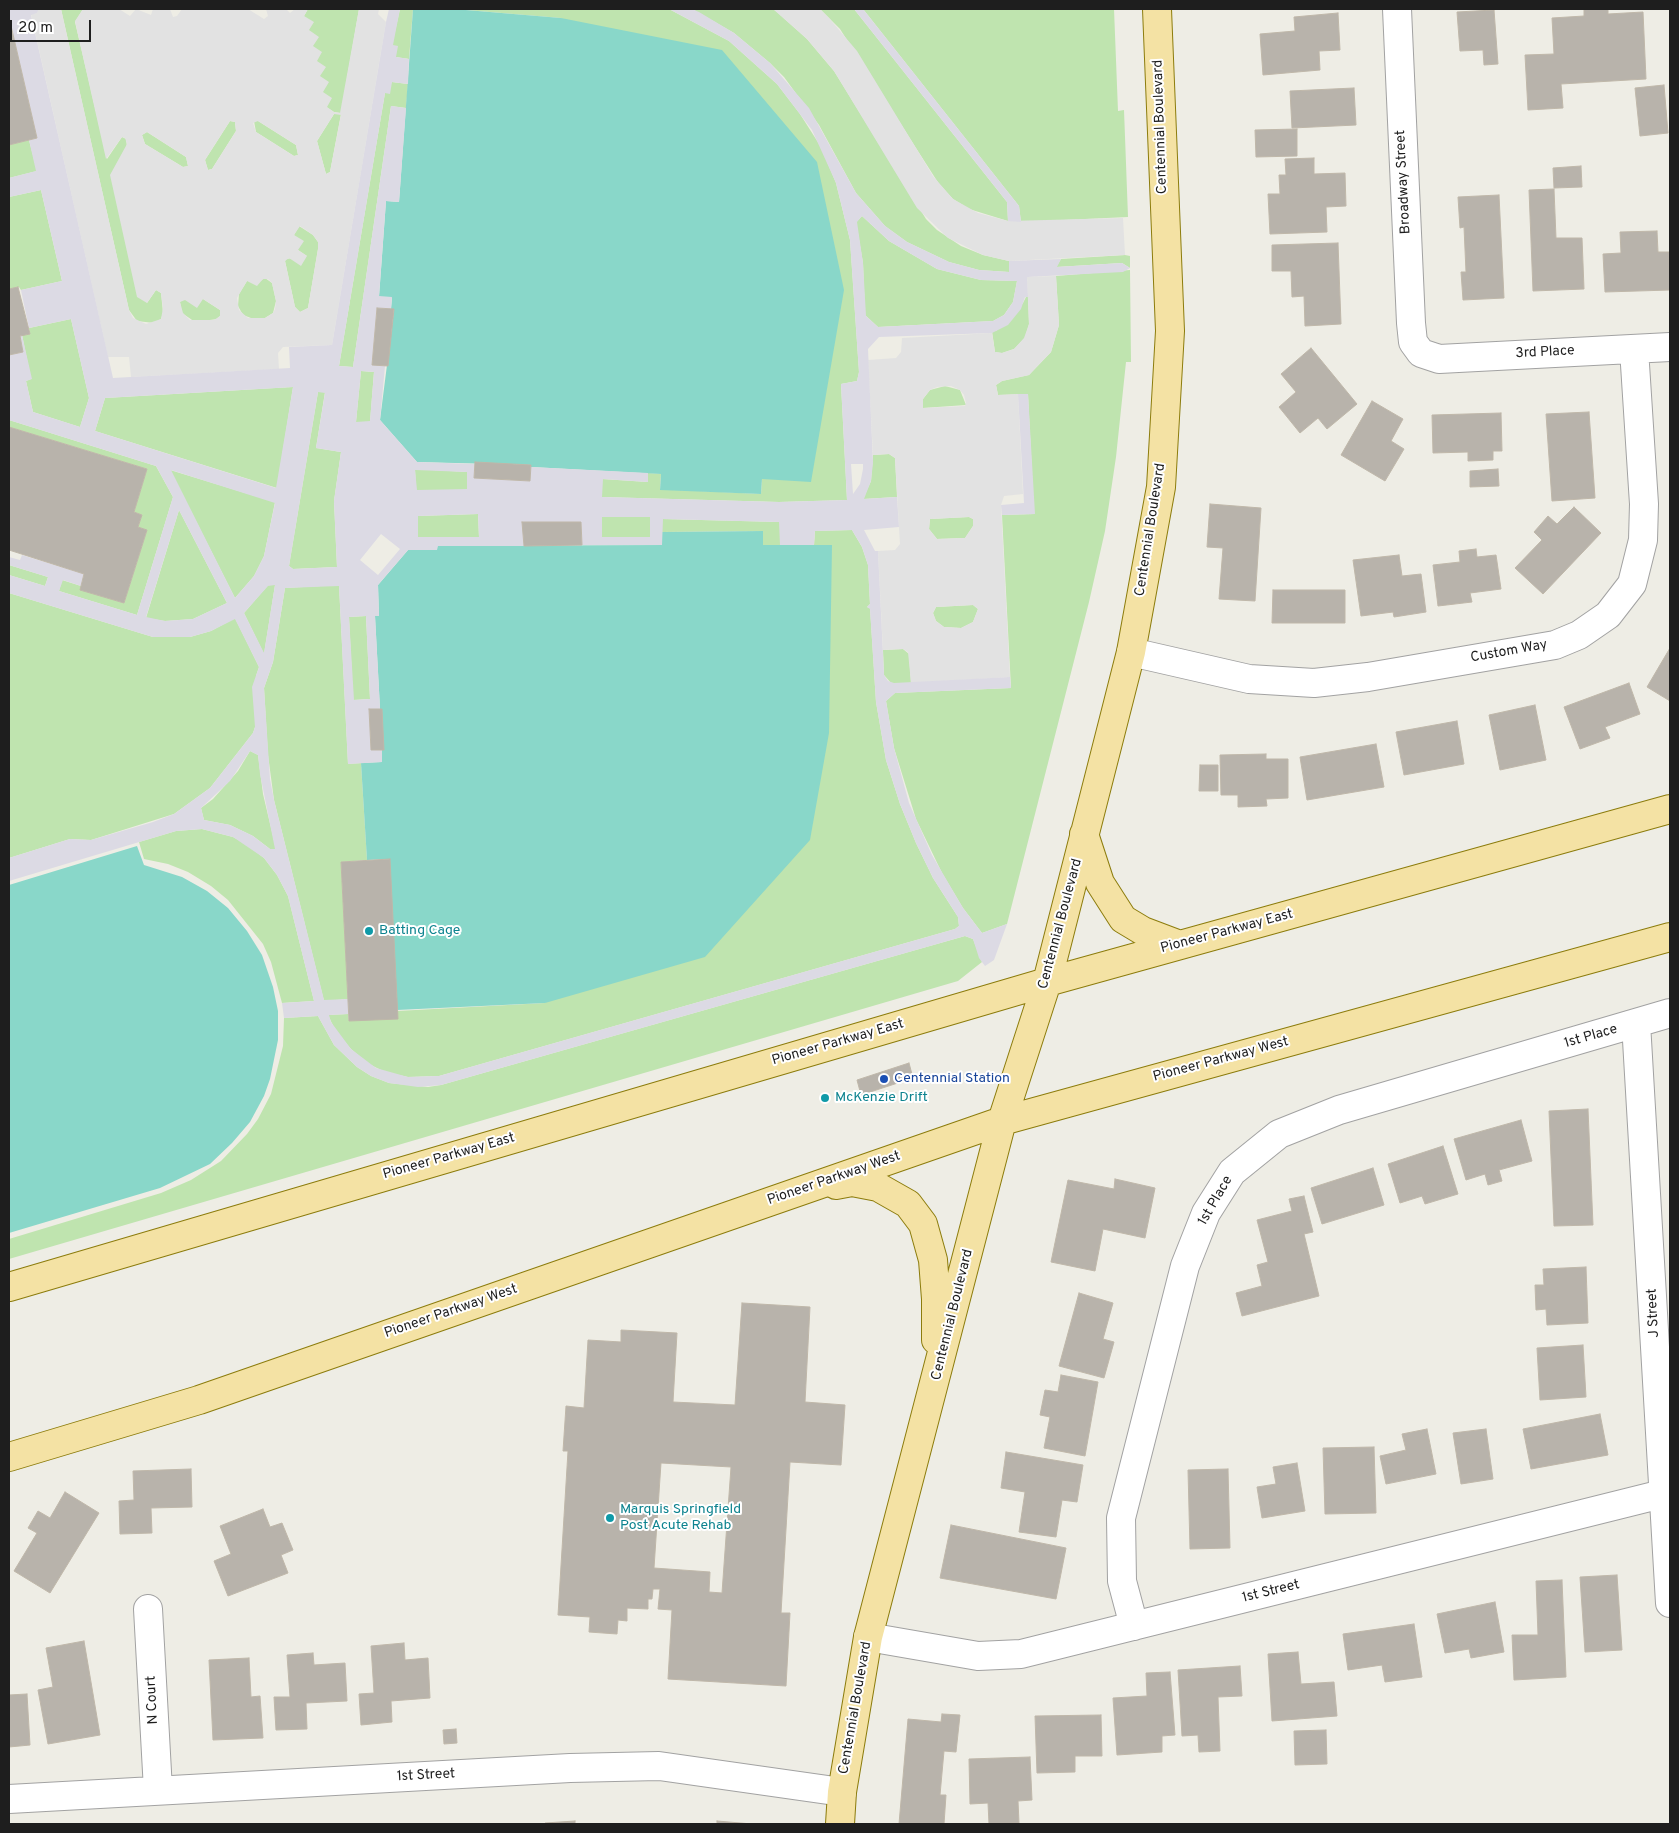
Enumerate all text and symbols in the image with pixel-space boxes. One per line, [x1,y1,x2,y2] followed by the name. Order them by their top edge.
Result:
[12,10,94,42] scale bar
[18,19,53,38] text: 20 m
[1150,60,1172,194] street label: Centennial Boulevard
[1393,130,1415,234] street label: Broadway Street
[1515,343,1575,363] street label: 3rd Place
[1132,462,1170,598] street label: Centennial Boulevard
[1469,637,1549,667] street label: Custom Way
[1035,857,1087,991] street label: Centennial Boulevard
[1159,906,1295,958] street label: Pioneer Parkway East
[379,923,460,939] place label: Batting Cage
[363,925,375,937] marker: Batting Cage
[770,1016,906,1070] street label: Pioneer Parkway East
[1562,1021,1620,1053] street label: 1st Place
[1151,1034,1291,1086] street label: Pioneer Parkway West
[894,1071,1010,1087] place label: Centennial Station
[878,1073,890,1085] marker: Centennial Station
[835,1090,928,1106] place label: McKenzie Drift
[819,1092,831,1104] marker: McKenzie Drift
[381,1130,517,1184] street label: Pioneer Parkway East
[765,1148,903,1210] street label: Pioneer Parkway West
[1195,1173,1237,1229] street label: 1st Place
[929,1248,977,1382] street label: Centennial Boulevard
[382,1281,520,1343] street label: Pioneer Parkway West
[1644,1288,1664,1338] street label: J Street
[620,1502,741,1534] place label: Marquis Springfield Post Acute Rehab
[604,1512,616,1524] marker: Marquis Springfield Post Acute Rehab
[1241,1577,1301,1607] street label: 1st Street
[836,1640,876,1776] street label: Centennial Boulevard
[143,1675,163,1725] street label: N Court
[396,1766,456,1786] street label: 1st Street

